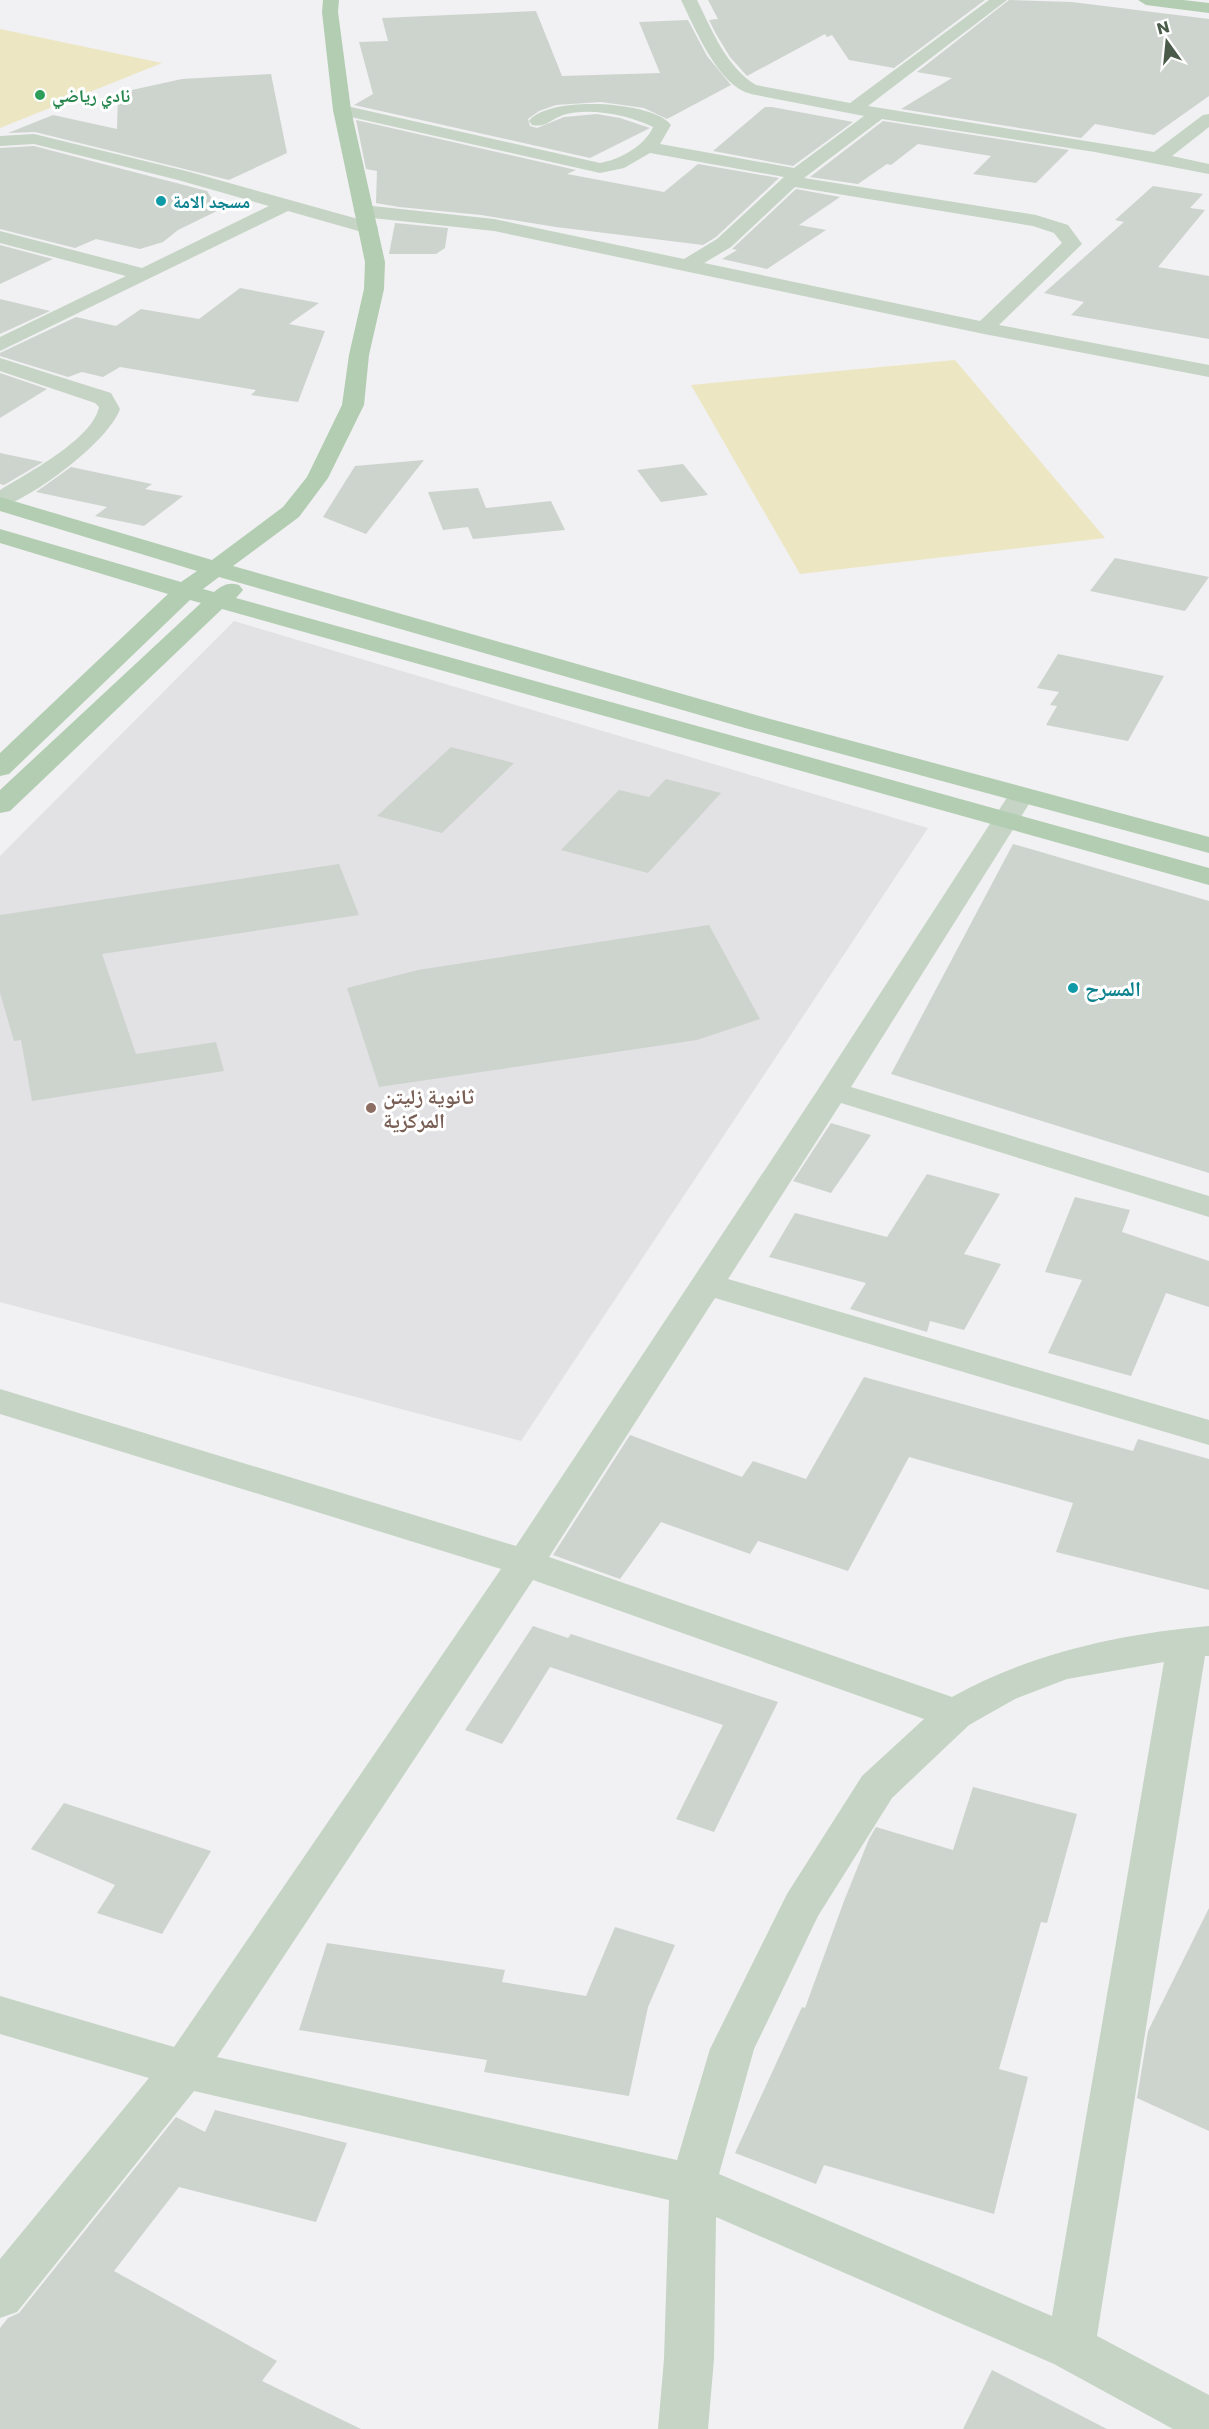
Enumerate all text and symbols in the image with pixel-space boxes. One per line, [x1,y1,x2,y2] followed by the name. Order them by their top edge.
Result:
[1137,12,1197,72] north arrow
[1154,15,1172,41] text: N
[52,83,130,110] place label: نادي رياضي
[33,88,47,102] marker: نادي رياضي
[173,189,250,214] place label: مسجد الامة
[154,194,168,208] marker: مسجد الامة
[1085,974,1141,1003] place label: المسرح
[1066,981,1080,995] marker: المسرح
[383,1082,474,1135] place label: ثانوية زليتن المركزية
[364,1101,378,1115] marker: ثانوية زليتن المركزية

